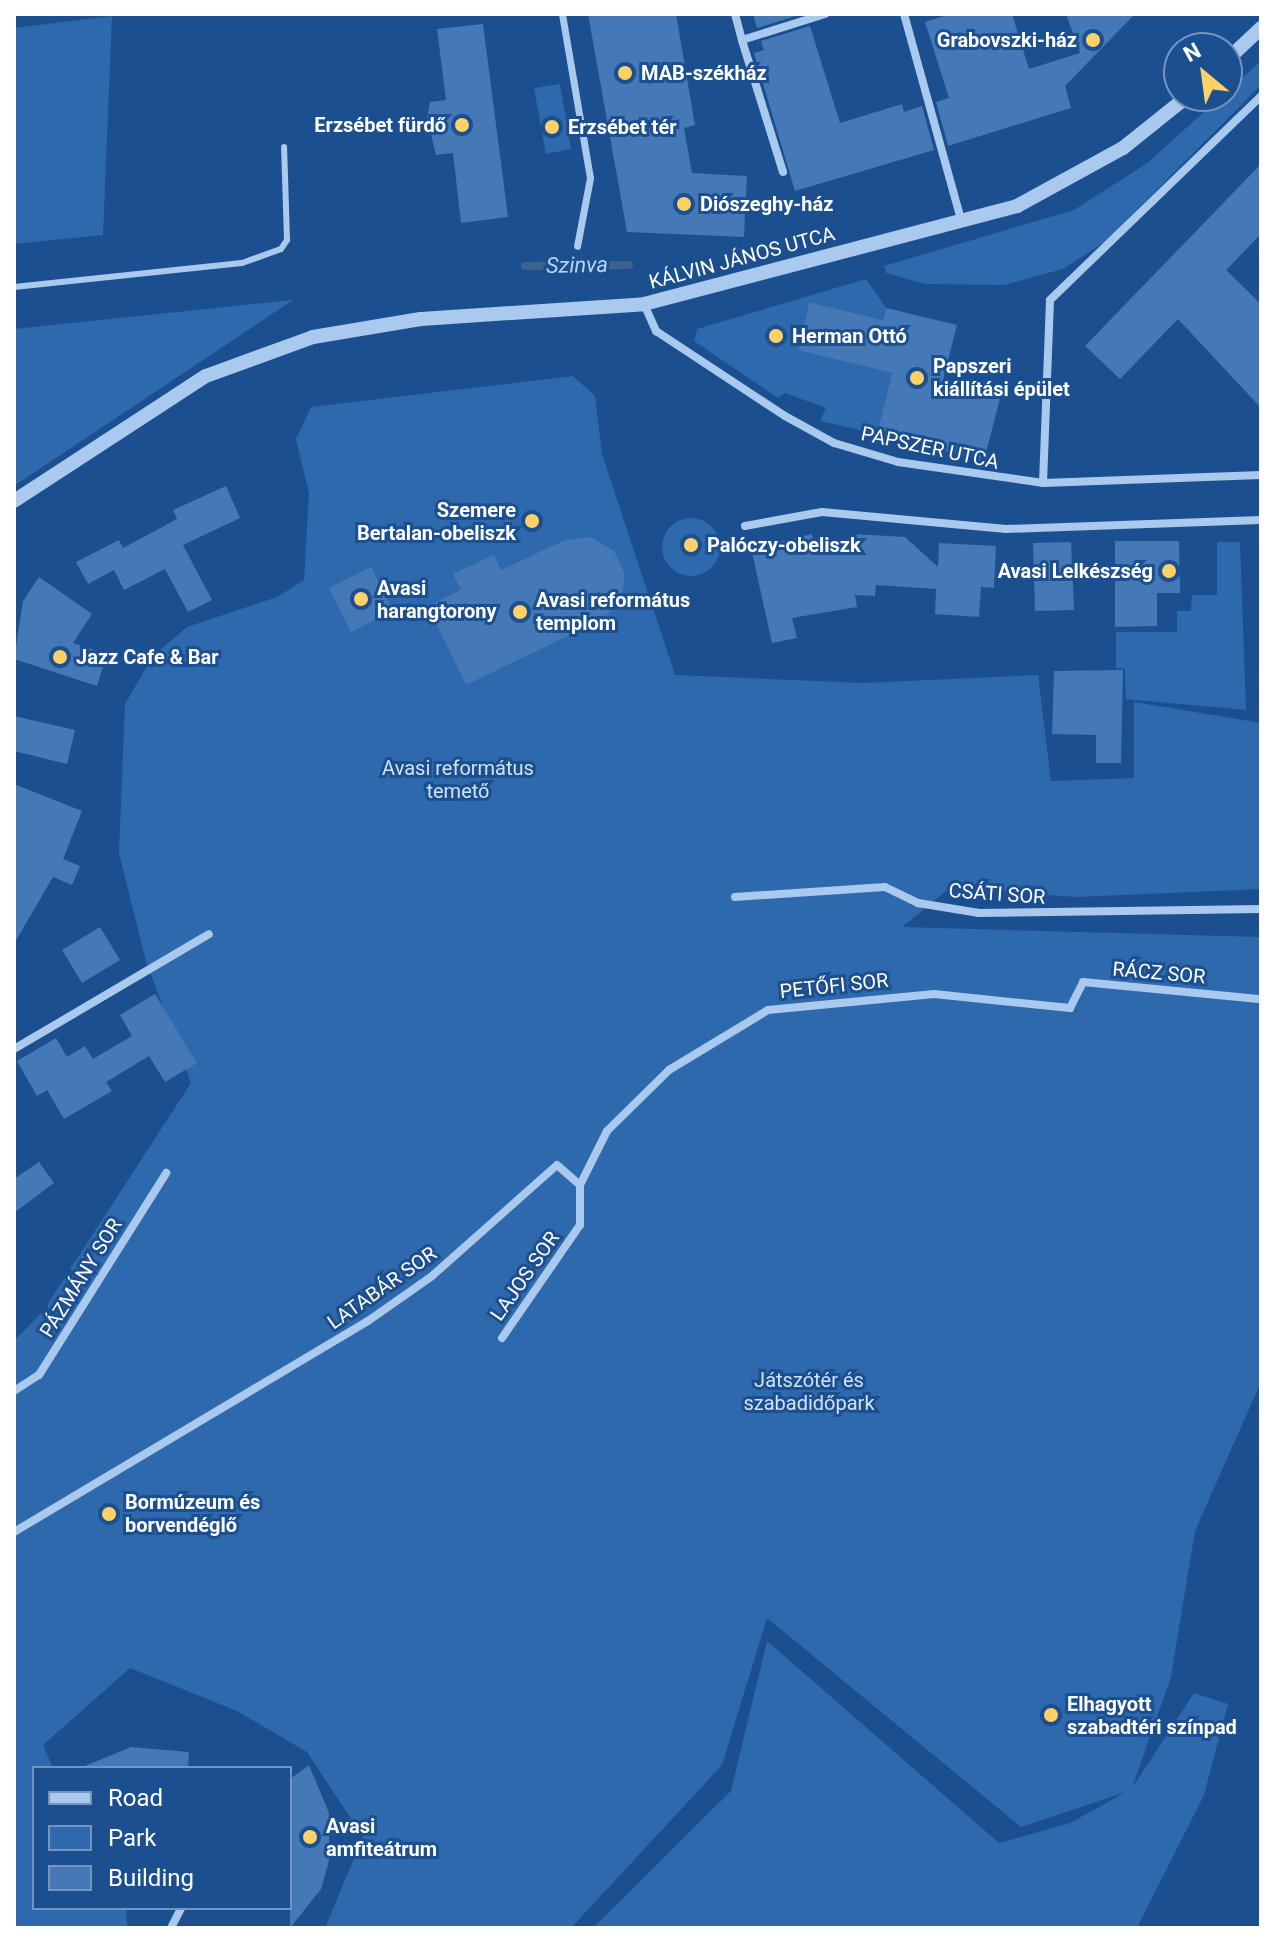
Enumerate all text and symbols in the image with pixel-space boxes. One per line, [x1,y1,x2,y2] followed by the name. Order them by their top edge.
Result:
[937,28,1077,52] place label: Grabovszki-ház
[1084,31,1102,49] marker: Grabovszki-ház
[1163,32,1243,112] north arrow
[1179,38,1205,67] text: N
[641,61,767,85] place label: MAB-székház
[616,64,634,82] marker: MAB-székház
[314,113,446,137] place label: Erzsébet fürdő
[568,115,677,139] place label: Erzsébet tér
[453,116,471,134] marker: Erzsébet fürdő
[543,118,561,136] marker: Erzsébet tér
[700,192,833,216] place label: Diószeghy-ház
[675,195,693,213] marker: Diószeghy-ház
[646,222,838,294] street label: KÁLVIN JÁNOS UTCA
[546,251,608,279] water label: Szinva
[792,324,907,348] place label: Herman Ottó
[767,327,785,345] marker: Herman Ottó
[933,354,1070,401] place label: Papszeri kiállítási épület
[908,369,926,387] marker: Papszeri kiállítási épület
[859,422,1001,474] street label: PAPSZER UTCA
[357,498,516,545] place label: Szemere Bertalan-obeliszk
[523,512,541,530] marker: Szemere Bertalan-obeliszk
[707,533,861,557] place label: Palóczy-obeliszk
[682,536,700,554] marker: Palóczy-obeliszk
[998,559,1153,583] place label: Avasi Lelkészség
[1160,562,1178,580] marker: Avasi Lelkészség
[377,576,497,623] place label: Avasi harangtorony
[536,588,690,635] place label: Avasi református templom
[352,590,370,608] marker: Avasi harangtorony
[511,603,529,621] marker: Avasi református templom
[76,645,219,669] place label: Jazz Cafe & Bar
[51,648,69,666] marker: Jazz Cafe & Bar
[382,756,534,803] park label: Avasi református temető
[948,879,1046,909] street label: CSÁTI SOR
[1112,957,1206,989] street label: RÁCZ SOR
[779,968,889,1004] street label: PETŐFI SOR
[35,1214,127,1342] street label: PÁZMÁNY SOR
[485,1227,565,1325] street label: LAJOS SOR
[323,1242,441,1334] street label: LATABÁR SOR
[743,1369,875,1416] park label: Játszótér és szabadidőpark
[125,1490,260,1537] place label: Bormúzeum és borvendéglő
[100,1505,118,1523] marker: Bormúzeum és borvendéglő
[1067,1692,1237,1739] place label: Elhagyott szabadtéri színpad
[1042,1706,1060,1724] marker: Elhagyott szabadtéri színpad
[32,1766,292,1910] legend
[108,1784,163,1812] text: Road
[326,1814,437,1861] place label: Avasi amfiteátrum
[108,1824,156,1852] text: Park
[301,1828,319,1846] marker: Avasi amfiteátrum
[108,1864,194,1892] text: Building

